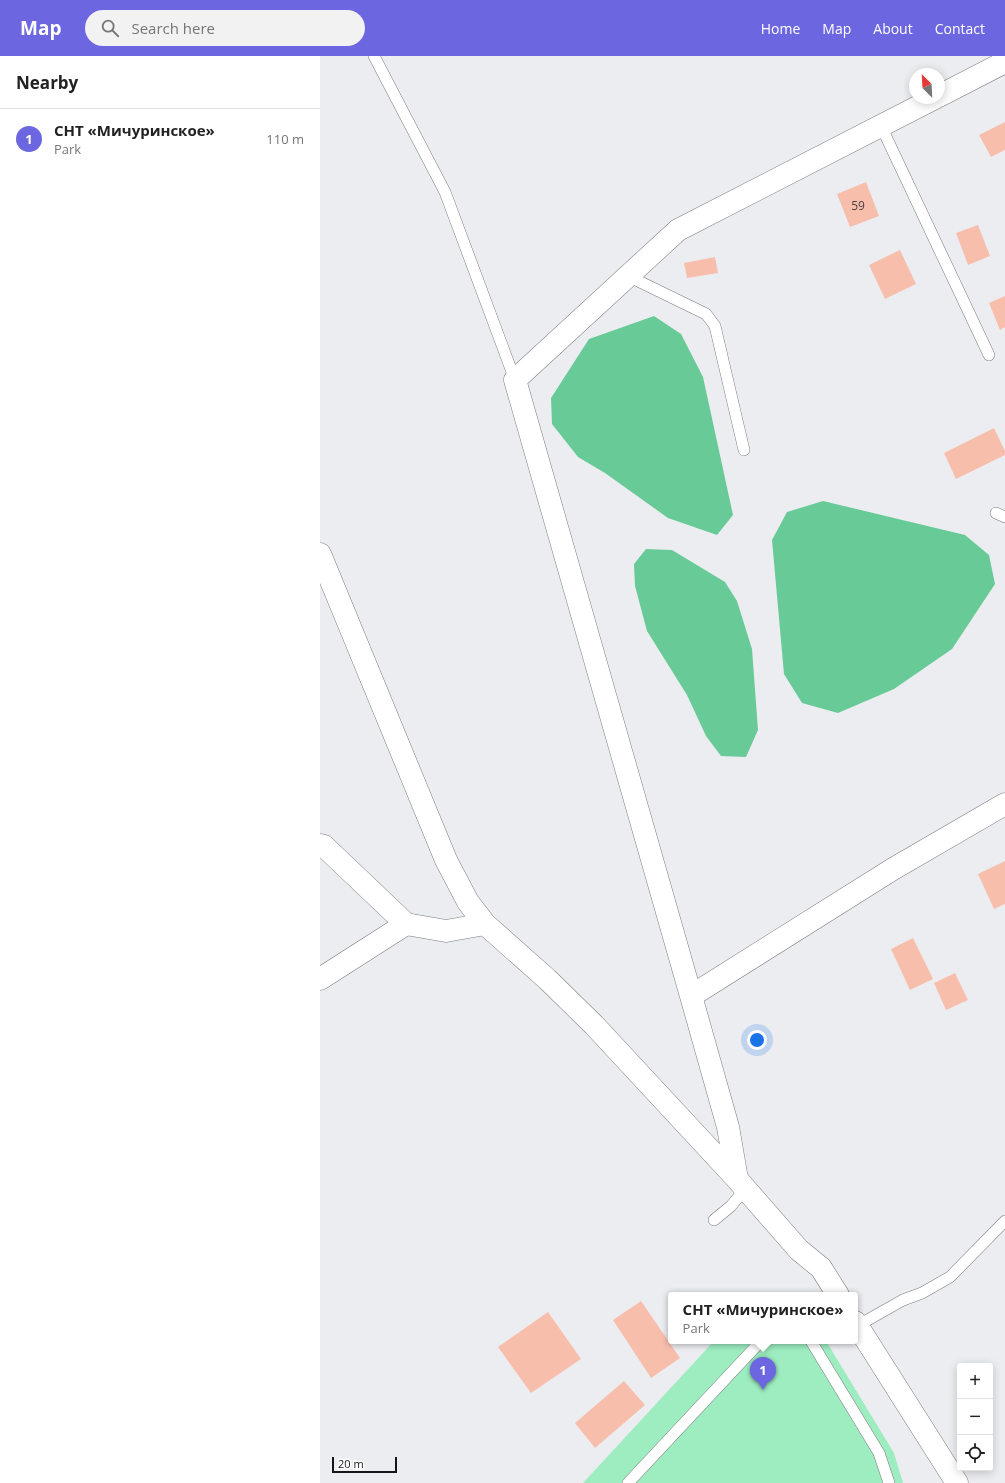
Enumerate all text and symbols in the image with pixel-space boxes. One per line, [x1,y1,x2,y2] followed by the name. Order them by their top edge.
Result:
[85,10,365,46] search box
[20,15,61,41] text: Map
[99,17,121,39] icon: search
[131,18,215,38] text: Search here
[761,19,800,38] text: Home
[822,19,851,38] text: Map
[873,19,913,38] text: About
[935,19,985,38] text: Contact
[909,68,945,104] north arrow
[16,71,78,94] text: Nearby
[54,120,215,140] text: СНТ «Мичуринское»
[25,130,33,148] text: 1
[266,130,304,148] text: 110 m
[54,140,81,158] text: Park
[851,197,865,214] house number: 59
[747,1030,767,1050] your location
[668,1292,858,1344] popup
[683,1299,843,1319] text: СНТ «Мичуринское»
[683,1319,710,1337] text: Park
[750,1357,776,1390] pin: 1
[957,1363,993,1471] map controls
[957,1363,993,1399] button: +
[957,1399,993,1435] button: −
[957,1435,993,1471] button: locate
[332,1455,397,1474] scale bar
[338,1456,364,1471] text: 20 m

